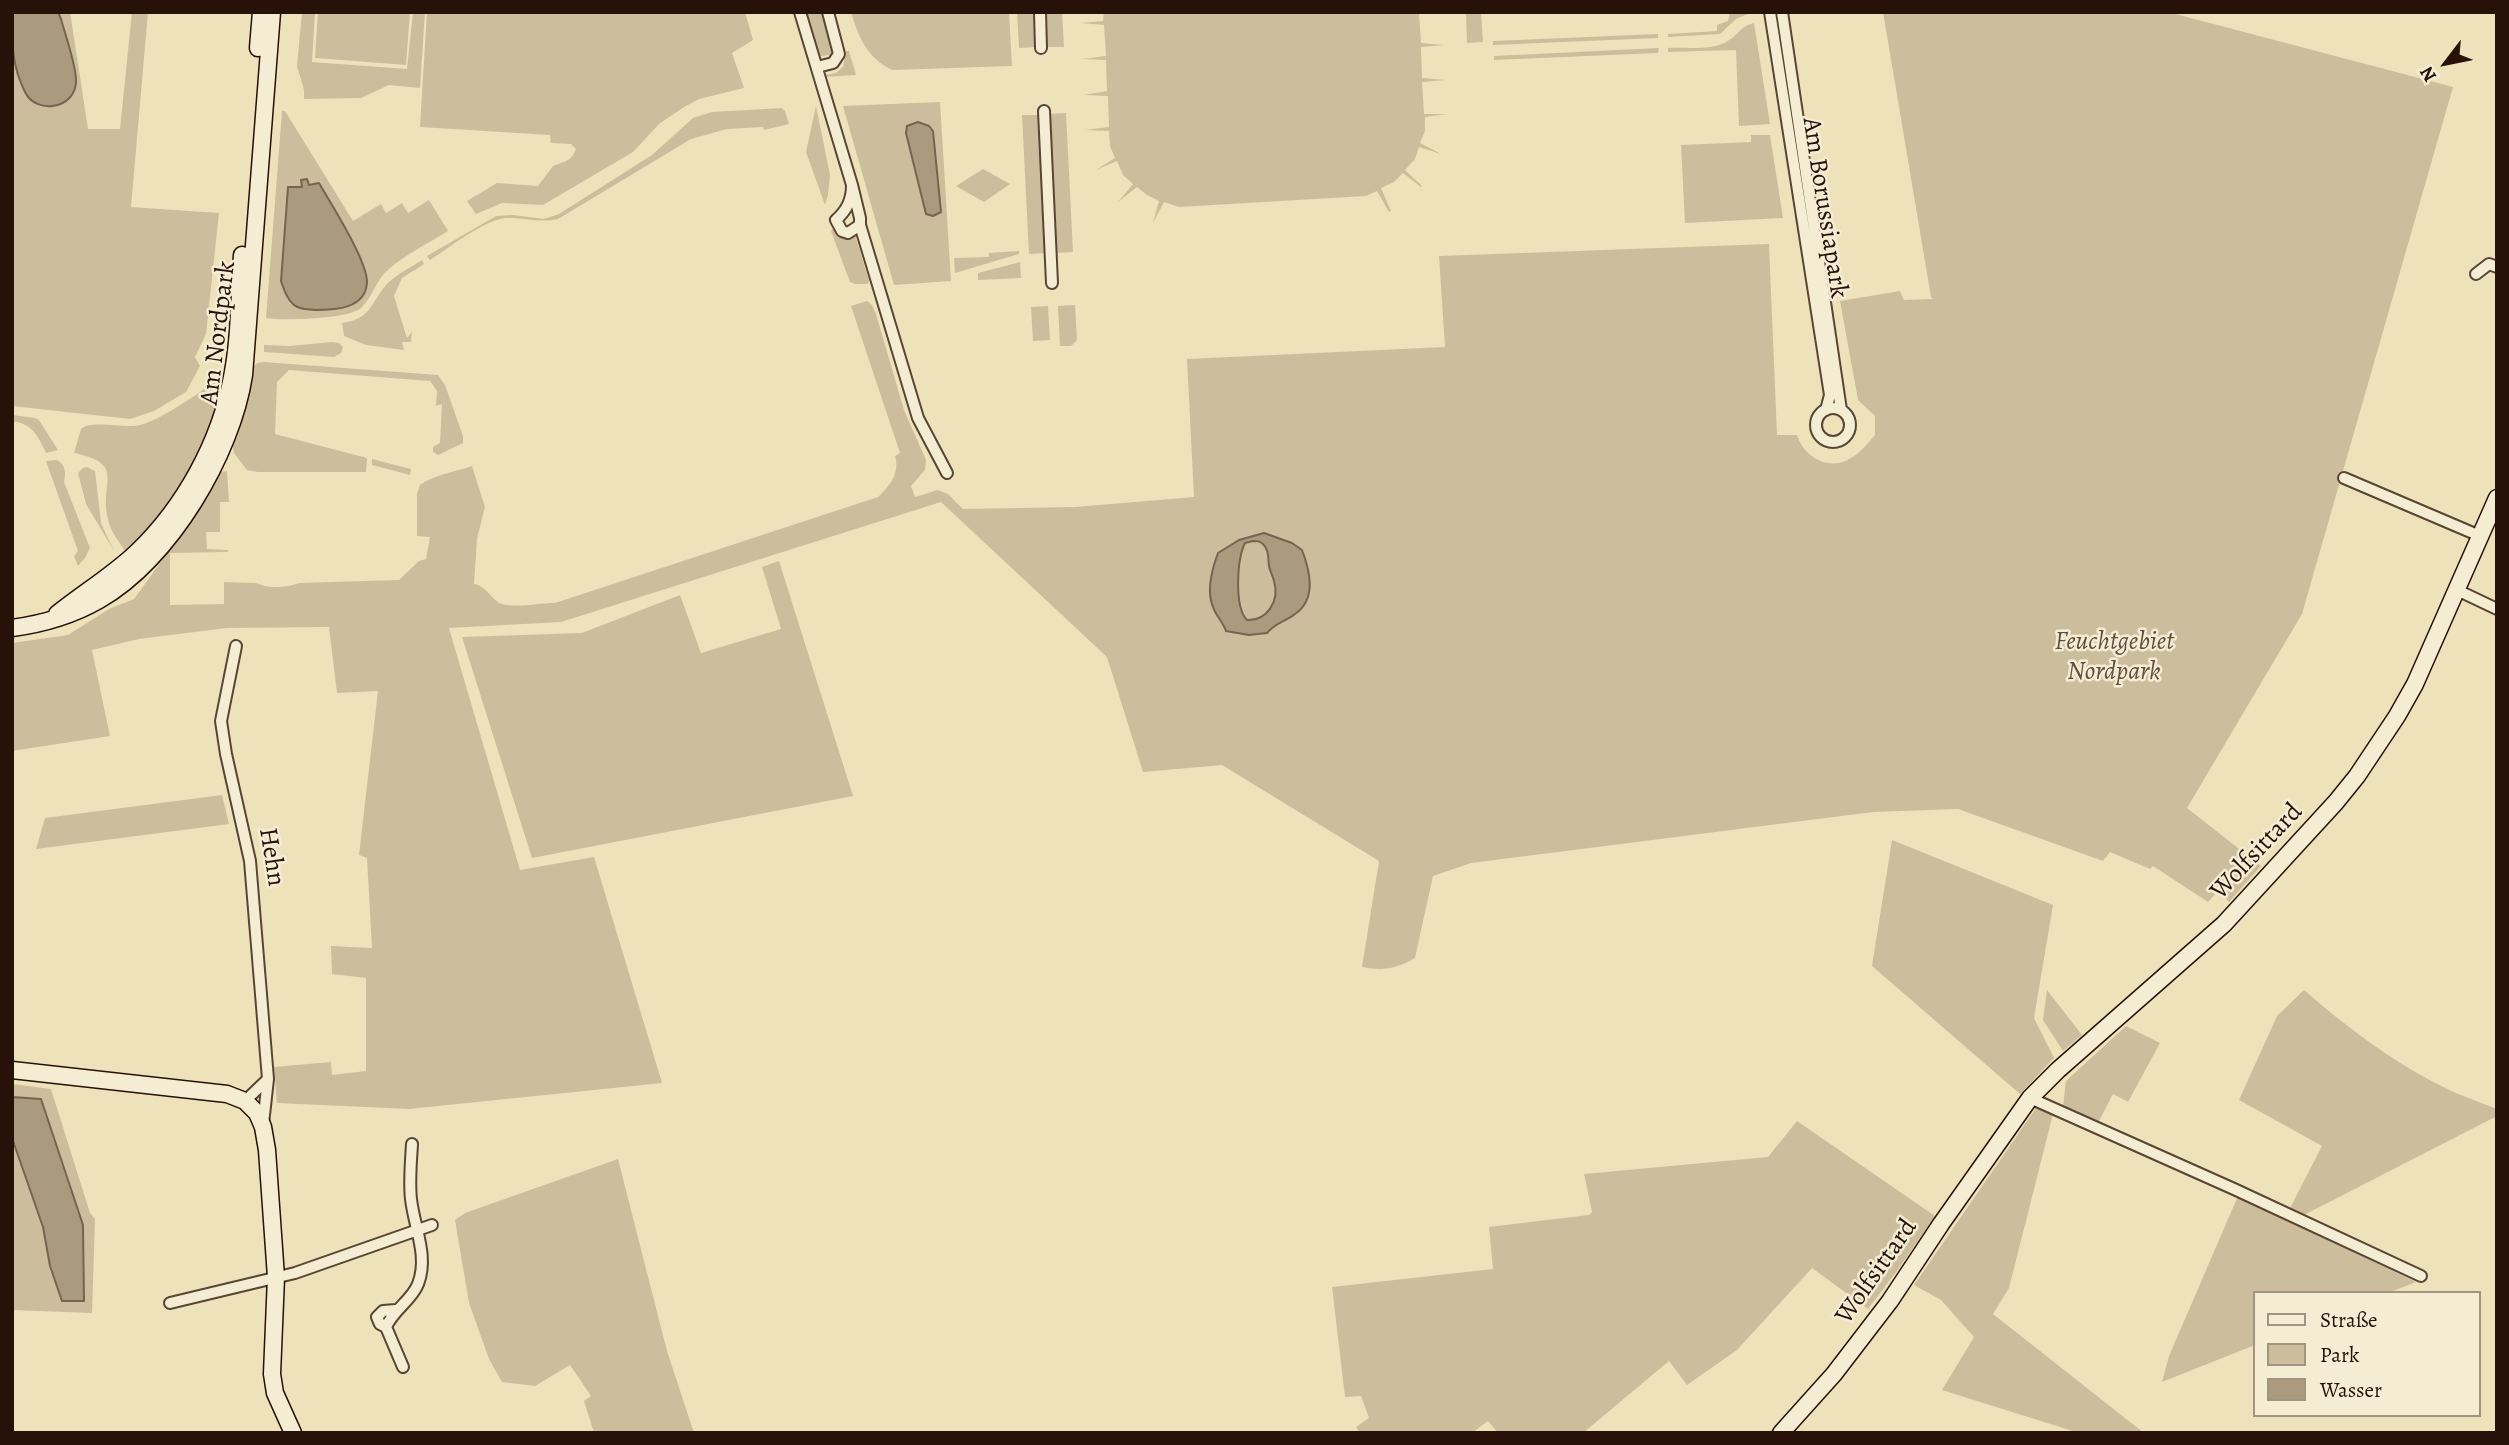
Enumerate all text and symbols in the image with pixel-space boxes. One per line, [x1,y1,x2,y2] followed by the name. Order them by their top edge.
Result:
[2411,28,2481,98] north arrow
[2413,61,2443,87] text: N
[1794,115,1854,301] street label: Am Borussiapark
[195,259,243,407] street label: Am Nordpark
[2054,627,2174,688] park label: Feuchtgebiet Nordpark
[2204,797,2310,907] street label: Wolfsittard
[251,825,291,889] street label: Hehn
[1830,1214,1924,1330] street label: Wolfsittard
[2254,1291,2481,1417] legend
[2320,1306,2378,1334] text: Straße
[2320,1341,2359,1369] text: Park
[2320,1376,2382,1404] text: Wasser

